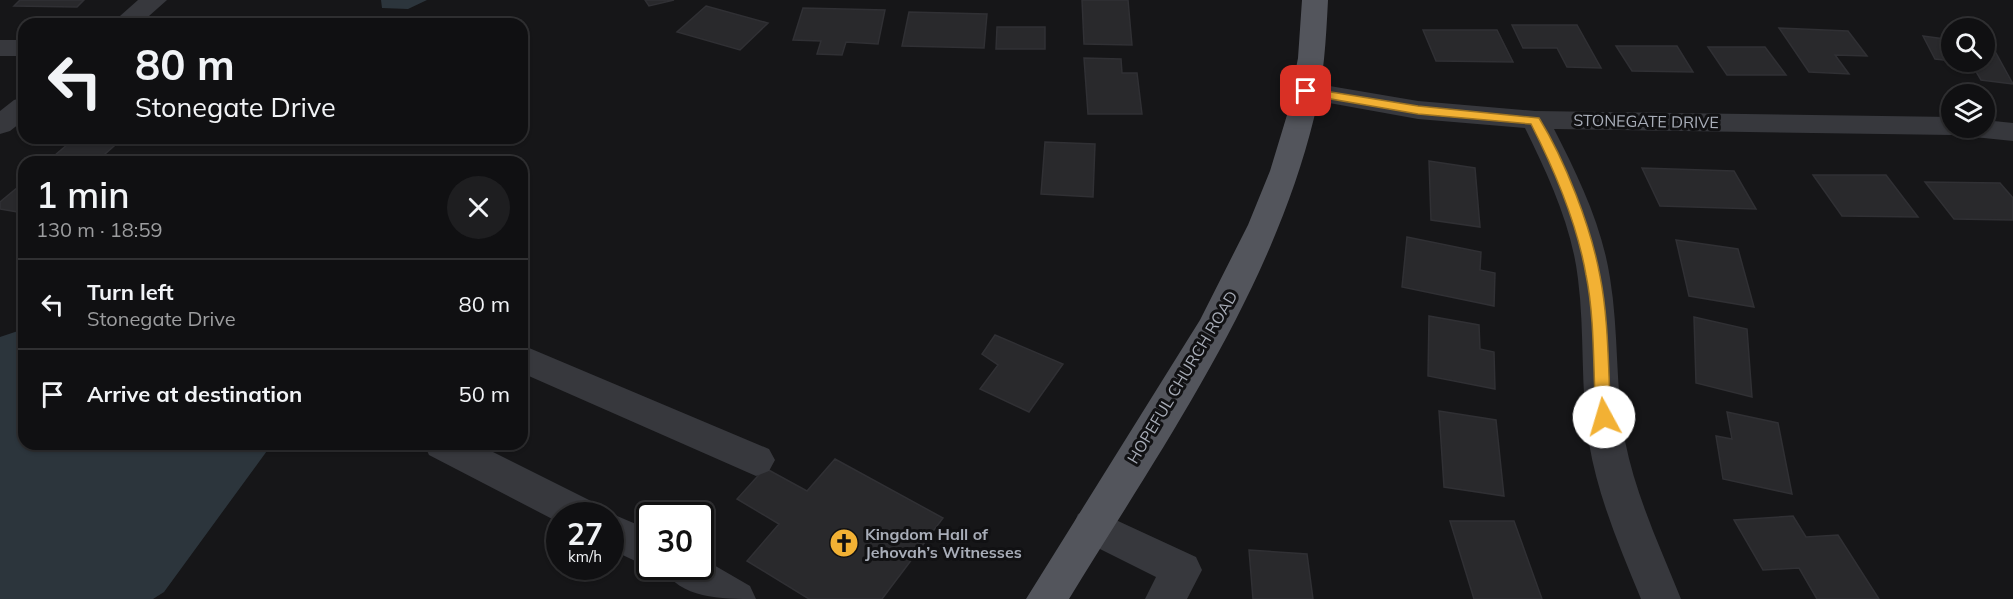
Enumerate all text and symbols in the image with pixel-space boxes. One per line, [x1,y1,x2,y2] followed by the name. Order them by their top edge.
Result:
[1941,18,1995,138] map controls
[1941,18,1995,72] button: search
[135,38,235,91] text: 80 m
[36,42,114,120] icon: left
[1280,65,1331,116] pin
[1289,74,1322,107] icon: arrive
[1941,84,1995,138] button: layers
[135,90,336,124] text: Stonegate Drive
[1573,110,1719,132] street label: STONEGATE DRIVE
[36,172,130,217] text: 1 min
[447,176,510,239] button: close
[36,217,162,242] text: 130 m · 18:59
[87,278,174,306] text: Turn left
[1122,287,1242,467] street label: HOPEFUL CHURCH ROAD
[36,288,69,321] icon: left
[459,290,510,318] text: 80 m
[87,306,236,331] text: Stonegate Drive
[36,378,69,411] icon: arrive
[87,380,302,408] text: Arrive at destination
[459,380,510,408] text: 50 m
[1572,385,1636,449] position arrow
[636,502,714,580] speed limit sign: 30
[567,515,603,553] text: 27
[865,524,1022,562] place label: Kingdom Hall of Jehovah’s Witnesses
[828,527,860,559] church icon: Kingdom Hall of Jehovah’s Witnesses
[568,547,602,566] text: km/h

